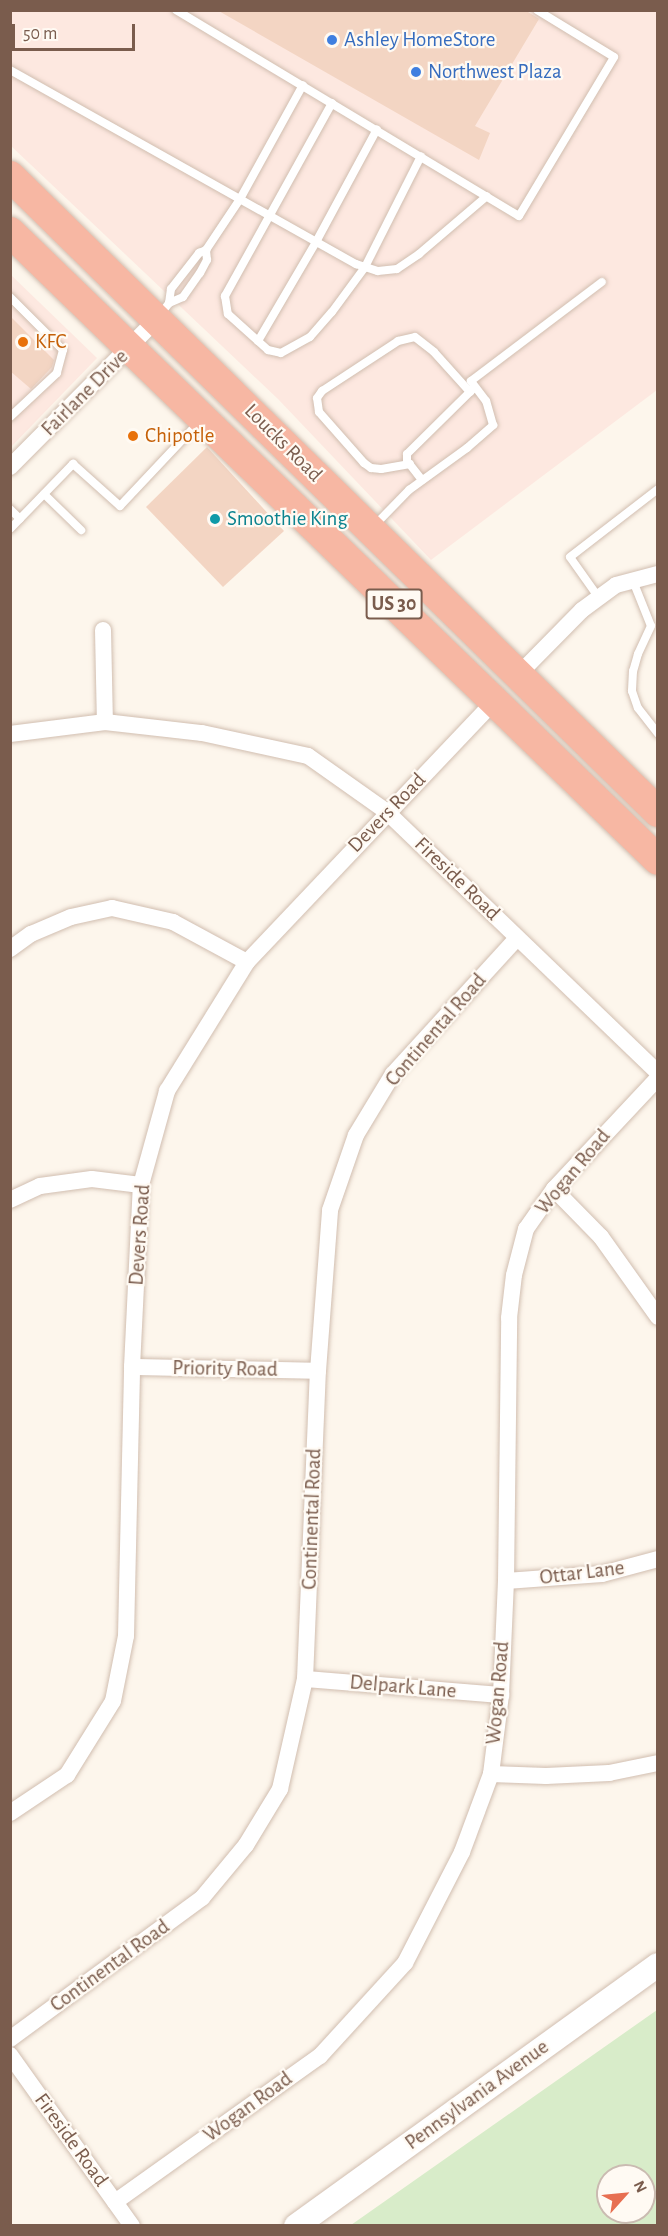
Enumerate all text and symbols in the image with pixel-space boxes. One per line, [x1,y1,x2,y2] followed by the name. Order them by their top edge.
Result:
[15,12,138,50] scale bar
[23,25,57,43] text: 50 m
[344,27,496,53] place label: Ashley HomeStore
[325,33,339,47] marker: Ashley HomeStore
[428,59,562,85] place label: Northwest Plaza
[409,65,423,79] marker: Northwest Plaza
[35,329,66,355] place label: KFC
[16,335,30,349] marker: KFC
[36,344,134,442] street label: Fairlane Drive
[239,399,327,487] street label: Loucks Road
[145,423,214,449] place label: Chipotle
[126,429,140,443] marker: Chipotle
[227,506,348,532] place label: Smoothie King
[208,512,222,526] marker: Smoothie King
[366,587,422,621] road number: US 30
[343,768,431,858] street label: Devers Road
[409,832,505,926] street label: Fireside Road
[380,968,492,1092] street label: Continental Road
[530,1124,616,1220] street label: Wogan Road
[124,1184,156,1286] street label: Devers Road
[172,1355,278,1383] street label: Priority Road
[297,1448,327,1590] street label: Continental Road
[538,1555,626,1591] street label: Ottar Lane
[481,1640,515,1746] street label: Wogan Road
[349,1670,457,1704] street label: Delpark Lane
[45,1914,175,2018] street label: Continental Road
[400,2034,554,2156] street label: Pennsylvania Avenue
[199,2066,297,2148] street label: Wogan Road
[29,2088,113,2192] street label: Fireside Road
[596,2164,656,2224] north arrow
[631,2178,650,2195] text: N

